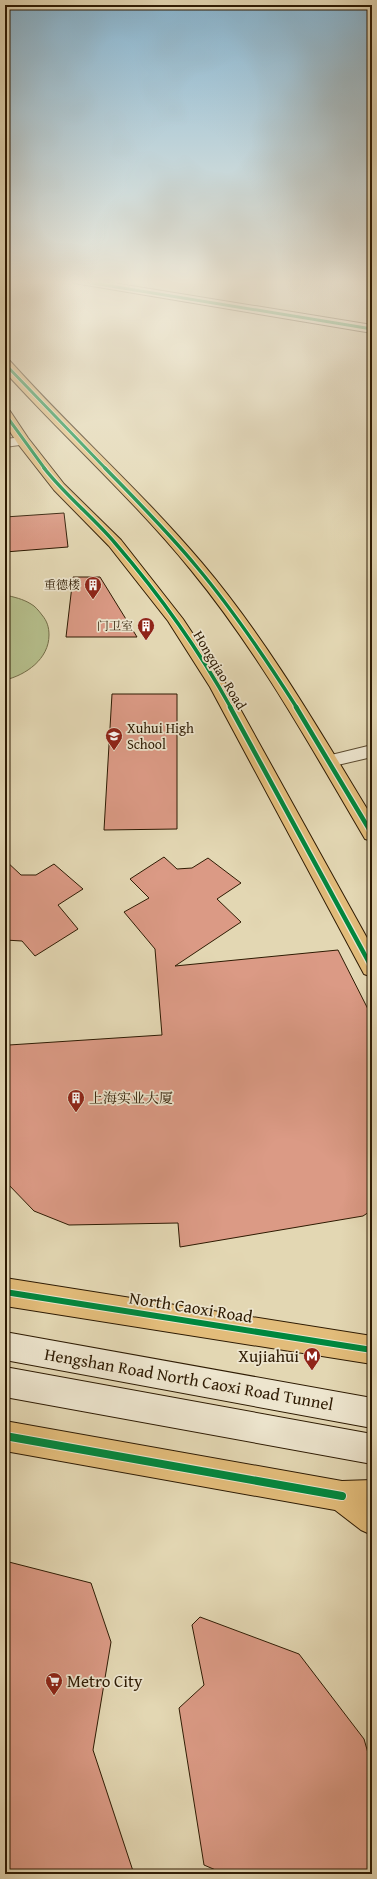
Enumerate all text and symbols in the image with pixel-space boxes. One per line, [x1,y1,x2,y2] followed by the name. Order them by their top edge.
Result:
[83,575,103,600] building icon: 重德楼
[44,576,80,593] place label: 重德楼
[136,616,156,641] building icon: 门卫室
[97,617,133,634] place label: 门卫室
[189,627,252,714] street label: Hongqiao Road
[127,718,194,754] place label: Xuhui High School
[104,726,124,751] school or university icon: Xuhui High School
[66,1088,86,1113] building icon: 上海实业大厦
[89,1088,173,1108] place label: 上海实业大厦
[128,1284,254,1329] street label: North Caoxi Road
[43,1341,336,1416] street label: Hengshan Road North Caoxi Road Tunnel
[238,1343,299,1368] place label: Xujiahui
[302,1346,322,1371] metro station icon: Xujiahui
[67,1668,143,1693] place label: Metro City
[44,1671,64,1696] supermarket icon: Metro City

